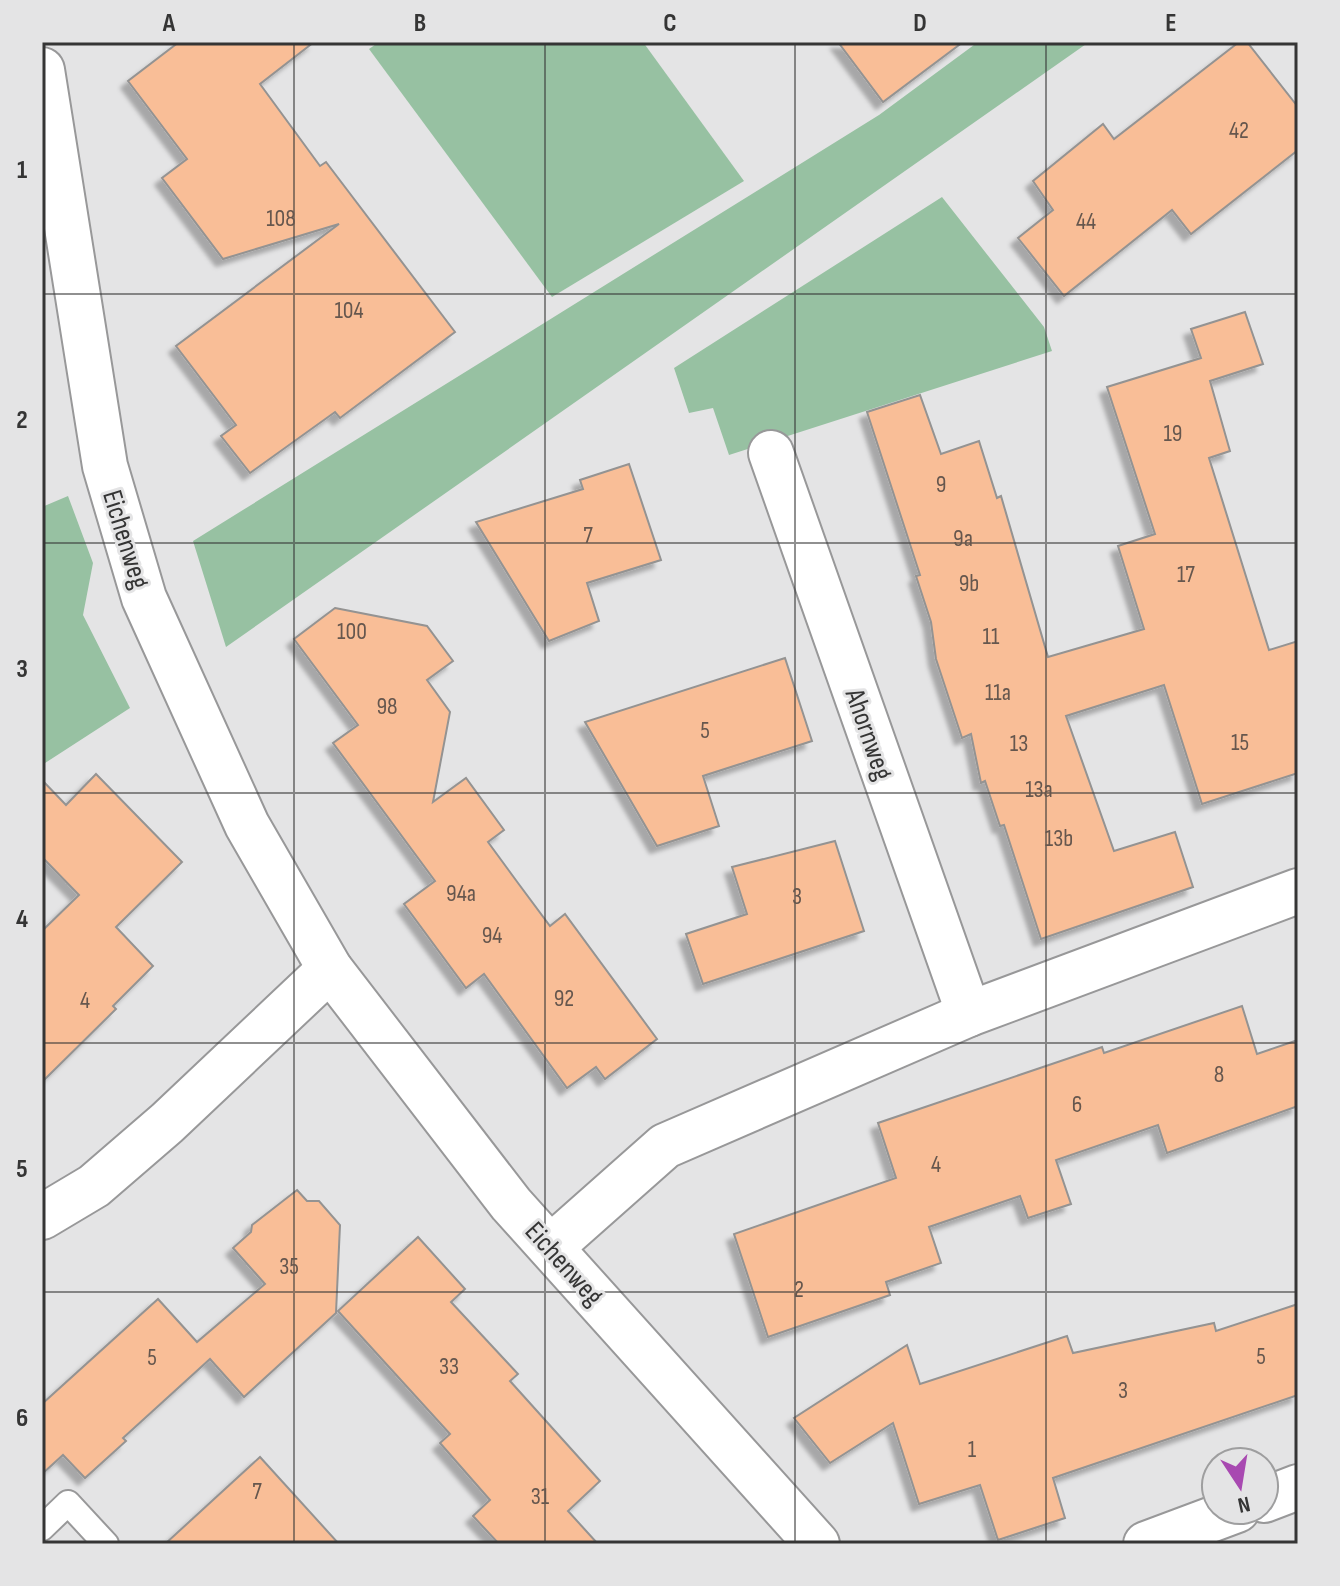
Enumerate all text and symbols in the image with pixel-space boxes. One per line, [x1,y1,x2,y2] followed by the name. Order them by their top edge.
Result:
[162,8,176,39] text: A
[414,8,426,39] text: B
[663,8,677,39] text: C
[913,8,927,39] text: D
[1165,8,1177,39] text: E
[1229,116,1249,145] house number: 42
[17,155,27,186] text: 1
[266,204,296,233] house number: 108
[1076,207,1096,236] house number: 44
[334,296,364,325] house number: 104
[16,405,28,436] text: 2
[1163,419,1183,448] house number: 19
[936,470,946,499] house number: 9
[95,486,156,593] street label: Eichenweg
[583,521,593,550] house number: 7
[953,524,973,553] house number: 9a
[1177,560,1195,589] house number: 17
[959,569,979,598] house number: 9b
[337,617,367,646] house number: 100
[983,622,1000,651] house number: 11
[16,654,28,685] text: 3
[985,678,1011,707] house number: 11a
[837,684,899,784] street label: Ahornweg
[376,692,398,721] house number: 98
[700,716,710,745] house number: 5
[1231,728,1249,757] house number: 15
[1010,729,1028,758] house number: 13
[1025,775,1053,804] house number: 13a
[1045,824,1073,853] house number: 13b
[446,879,476,908] house number: 94a
[792,882,802,911] house number: 3
[16,904,28,935] text: 4
[482,921,502,950] house number: 94
[554,984,574,1013] house number: 92
[80,986,90,1015] house number: 4
[1214,1060,1224,1089] house number: 8
[1072,1090,1082,1119] house number: 6
[931,1150,941,1179] house number: 4
[16,1154,28,1185] text: 5
[518,1215,610,1313] street label: Eichenweg
[279,1252,299,1281] house number: 35
[794,1275,804,1304] house number: 2
[1256,1342,1266,1371] house number: 5
[147,1343,157,1372] house number: 5
[439,1352,459,1381] house number: 33
[1118,1376,1128,1405] house number: 3
[16,1403,28,1434] text: 6
[968,1435,977,1464] house number: 1
[1200,1446,1280,1526] north arrow
[252,1477,262,1506] house number: 7
[531,1482,550,1511] house number: 31
[1235,1490,1252,1519] text: N

